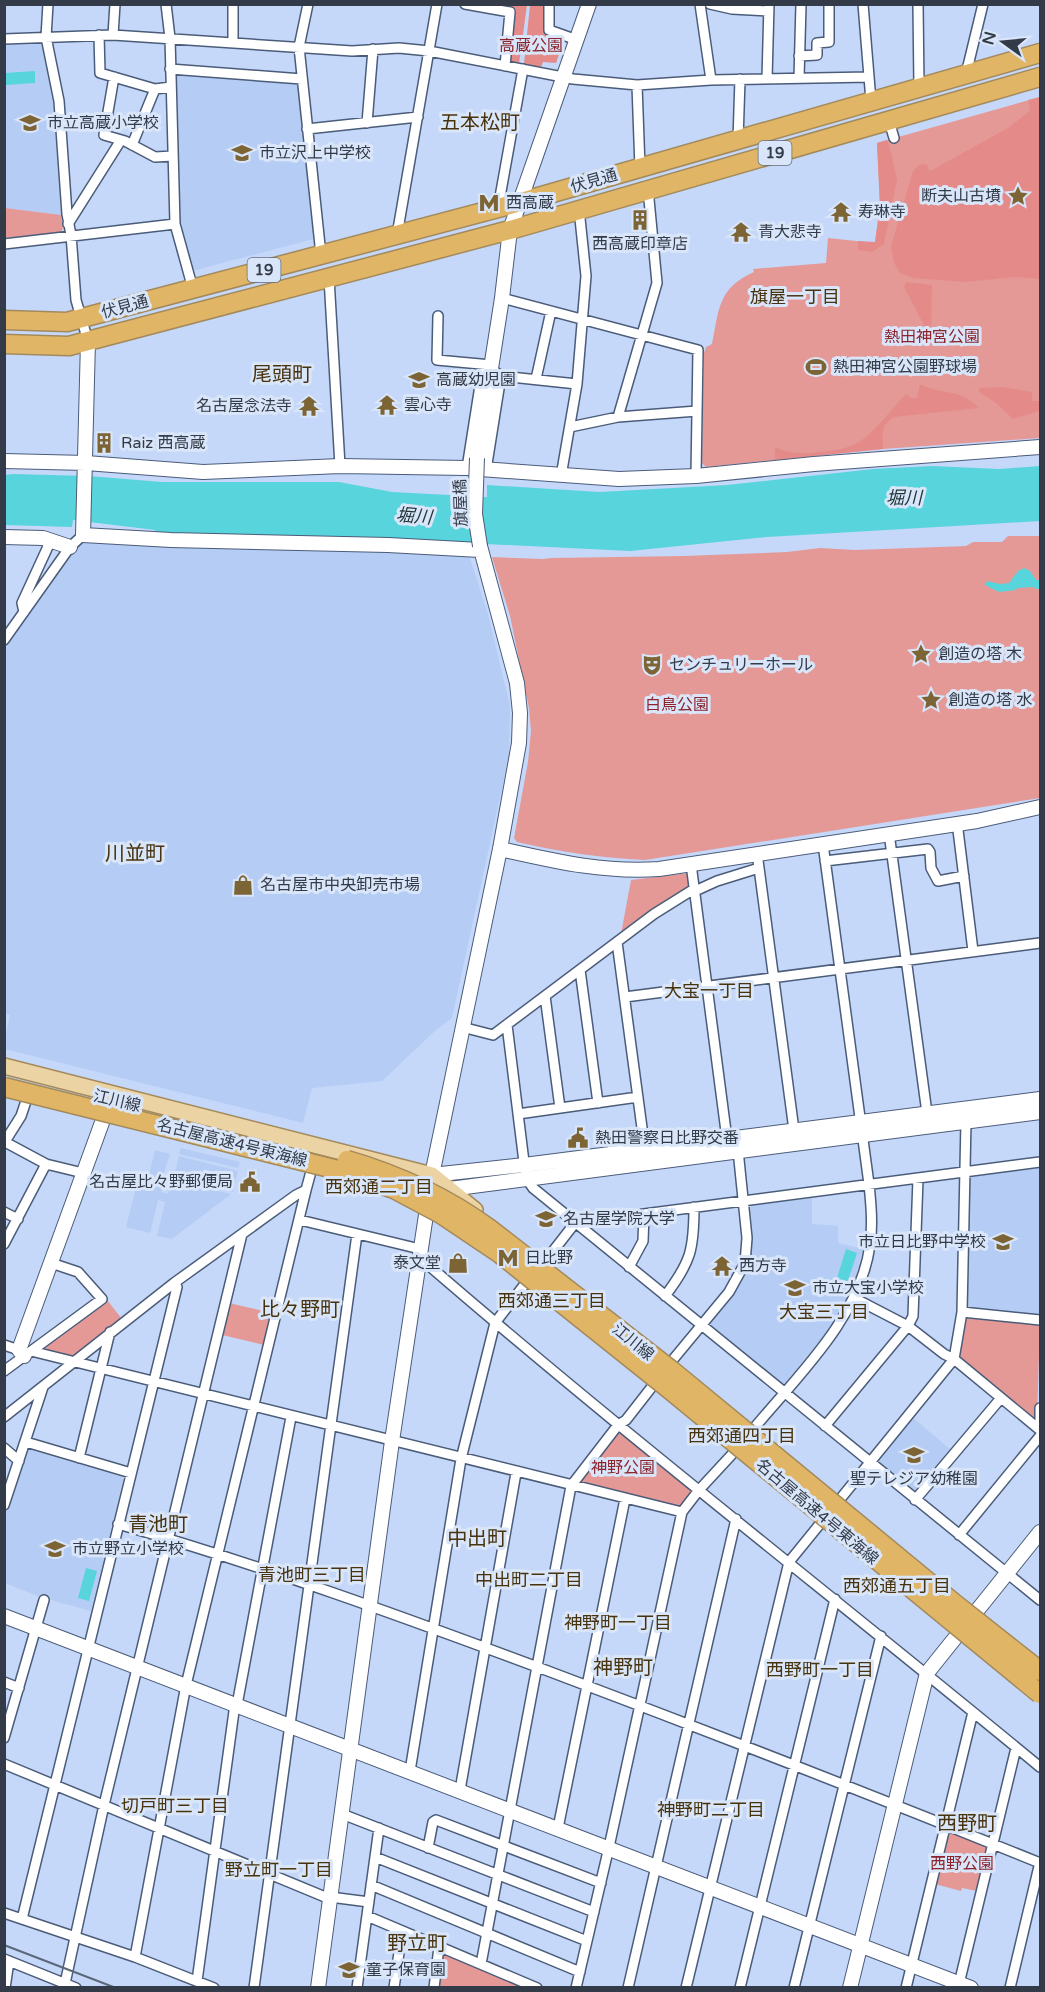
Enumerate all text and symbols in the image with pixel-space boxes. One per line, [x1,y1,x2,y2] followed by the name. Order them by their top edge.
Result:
[973,12,1033,72] north arrow
[978,30,1001,47] text: N
[499,36,563,56] park label: 高蔵公園
[18,111,42,135] school or university icon: 市立高蔵小学校
[440,111,520,135] district label: 五本松町
[47,113,159,133] place label: 市立高蔵小学校
[230,141,254,165] school or university icon: 市立沢上中学校
[758,141,792,165] road number: 19
[259,143,371,163] place label: 市立沢上中学校
[568,165,620,197] street label: 伏見通
[1006,184,1030,208] place icon: 断夫山古墳
[921,186,1001,206] place label: 断夫山古墳
[477,191,501,215] metro station icon: 西高蔵
[506,193,554,213] place label: 西高蔵
[829,200,853,224] temple icon: 寿琳寺
[858,202,906,222] place label: 寿琳寺
[628,208,652,232] building icon: 西高蔵印章店
[729,220,753,244] temple icon: 青大悲寺
[758,222,822,242] place label: 青大悲寺
[592,234,688,254] place label: 西高蔵印章店
[248,258,280,282] road number: 19
[750,286,840,308] district label: 旗屋一丁目
[99,291,151,323] street label: 伏見通
[884,327,980,347] park label: 熱田神宮公園
[804,355,828,379] sports icon: 熱田神宮公園野球場
[833,357,977,377] place label: 熱田神宮公園野球場
[252,363,312,387] district label: 尾頭町
[407,368,431,392] school or university icon: 高蔵幼児園
[436,370,516,390] place label: 高蔵幼児園
[375,393,399,417] temple icon: 雲心寺
[297,394,321,418] temple icon: 名古屋念法寺
[404,395,452,415] place label: 雲心寺
[196,396,292,416] place label: 名古屋念法寺
[92,431,116,455] building icon: Raiz 西高蔵
[121,433,206,453] place label: Raiz 西高蔵
[450,479,472,527] street label: 旗屋橋
[886,487,924,509] water label: 堀川
[395,503,435,529] water label: 堀川
[909,642,933,666] place icon: 創造の塔 木
[938,644,1022,664] place label: 創造の塔 木
[640,653,664,677] theatre icon: センチュリーホール
[669,655,813,675] place label: センチュリーホール
[919,688,943,712] place icon: 創造の塔 水
[948,690,1032,710] place label: 創造の塔 水
[645,695,709,715] park label: 白鳥公園
[105,842,165,866] district label: 川並町
[231,873,255,897] shop icon: 名古屋市中央卸売市場
[260,875,420,895] place label: 名古屋市中央卸売市場
[664,980,754,1002] district label: 大宝一丁目
[91,1086,143,1116] street label: 江川線
[155,1115,309,1171] street label: 名古屋高速4号東海線
[566,1126,590,1150] public building icon: 熱田警察日比野交番
[595,1128,739,1148] place label: 熱田警察日比野交番
[238,1170,262,1194] public building icon: 名古屋比々野郵便局
[89,1172,233,1192] place label: 名古屋比々野郵便局
[325,1176,433,1198] district label: 西郊通二丁目
[534,1207,558,1231] school or university icon: 名古屋学院大学
[563,1209,675,1229] place label: 名古屋学院大学
[991,1230,1015,1254] school or university icon: 市立日比野中学校
[858,1232,986,1252] place label: 市立日比野中学校
[496,1246,520,1270] metro station icon: 日比野
[525,1248,573,1268] place label: 日比野
[446,1251,470,1275] shop icon: 泰文堂
[393,1253,441,1273] place label: 泰文堂
[710,1254,734,1278] temple icon: 西方寺
[739,1256,787,1276] place label: 西方寺
[783,1276,807,1300] school or university icon: 市立大宝小学校
[812,1278,924,1298] place label: 市立大宝小学校
[498,1290,606,1312] district label: 西郊通三丁目
[260,1298,340,1322] district label: 比々野町
[779,1301,869,1323] district label: 大宝三丁目
[608,1319,658,1365] street label: 江川線
[688,1425,796,1447] district label: 西郊通四丁目
[902,1443,926,1467] school or university icon: 聖テレジア幼稚園
[752,1455,882,1569] street label: 名古屋高速4号東海線
[591,1458,655,1478] park label: 神野公園
[850,1469,978,1489] place label: 聖テレジア幼稚園
[128,1513,188,1537] district label: 青池町
[447,1527,507,1551] district label: 中出町
[43,1537,67,1561] school or university icon: 市立野立小学校
[72,1539,184,1559] place label: 市立野立小学校
[258,1564,366,1586] district label: 青池町三丁目
[475,1569,583,1591] district label: 中出町二丁目
[843,1575,951,1597] district label: 西郊通五丁目
[564,1612,672,1634] district label: 神野町一丁目
[593,1656,653,1680] district label: 神野町
[766,1659,874,1681] district label: 西野町一丁目
[121,1795,229,1817] district label: 切戸町三丁目
[657,1799,765,1821] district label: 神野町二丁目
[937,1812,997,1836] district label: 西野町
[930,1854,994,1874] park label: 西野公園
[225,1859,333,1881] district label: 野立町一丁目
[387,1932,447,1956] district label: 野立町
[337,1958,361,1982] school or university icon: 童子保育園
[366,1960,446,1980] place label: 童子保育園

